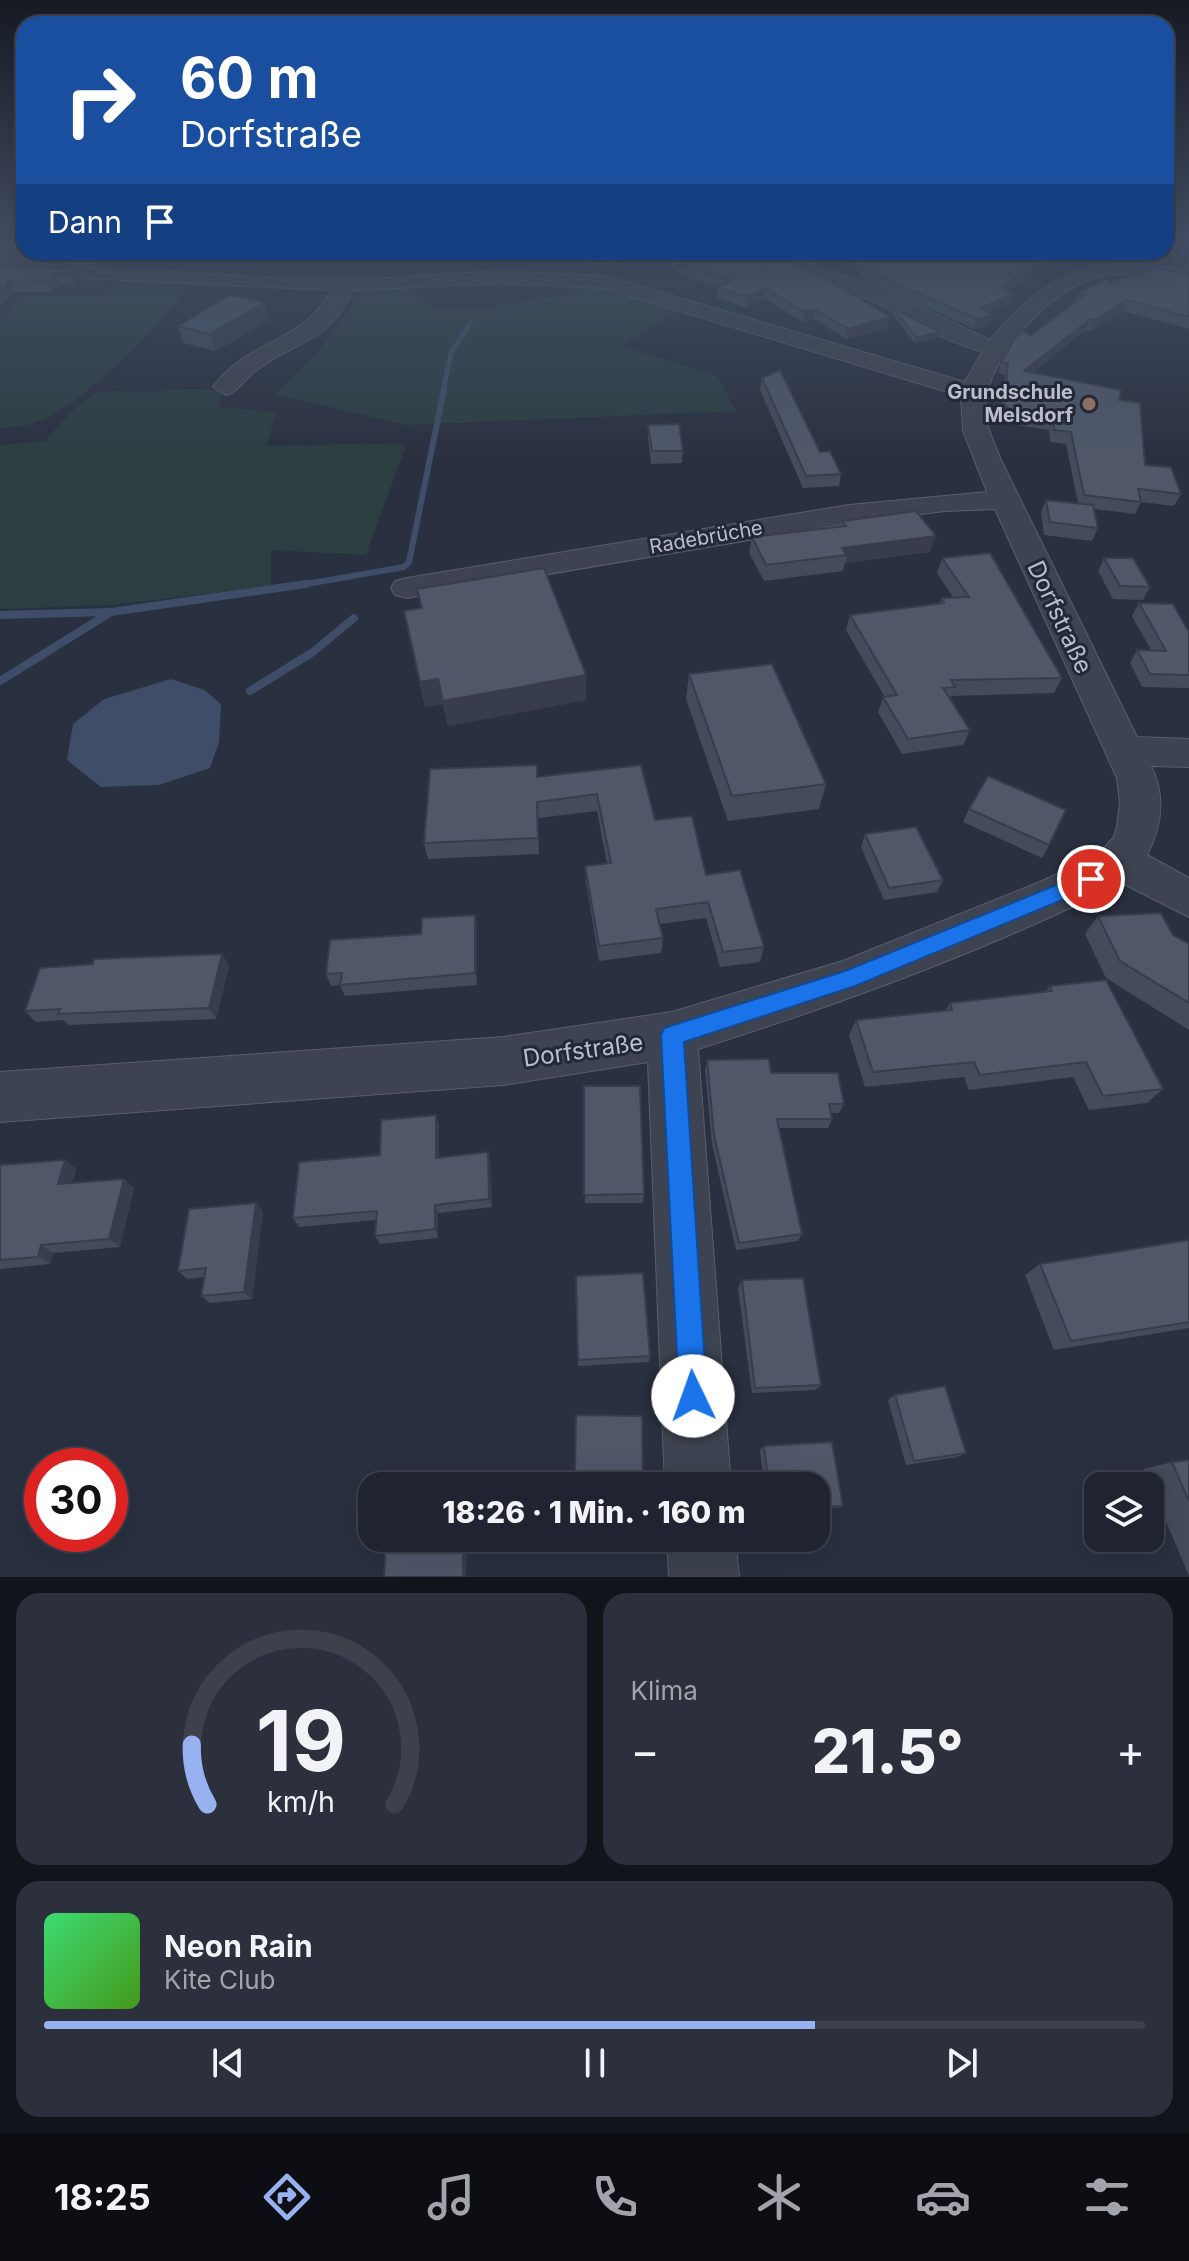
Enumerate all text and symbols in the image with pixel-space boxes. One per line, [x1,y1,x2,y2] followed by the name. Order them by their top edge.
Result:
[180,44,319,112] text: 60 m
[48,48,152,152] icon: right
[180,112,362,156] text: Dorfstraße
[138,200,182,244] icon: arrive
[48,204,122,240] text: Dann
[947,380,1073,427] place label: Grundschule Melsdorf
[1080,395,1098,413] marker: Grundschule Melsdorf
[648,515,764,559] street label: Radebrüche
[1021,556,1099,678] street label: Dorfstraße
[1057,845,1125,913] pin
[1069,857,1113,901] icon: arrive
[521,1027,645,1073] street label: Dorfstraße
[651,1354,735,1438] position arrow
[24,1448,128,1552] speed limit sign: 30
[1084,1472,1164,1552] map controls
[1084,1472,1164,1552] button: layers
[442,1494,746,1530] text: 18:26 · 1 Min. · 160 m
[631,1675,698,1706] text: Klima
[256,1690,346,1791] text: 19
[812,1715,964,1787] text: 21.5°
[631,1724,660,1778] text: −
[1116,1724,1145,1778] text: +
[267,1784,335,1819] text: km/h
[164,1928,313,1964] text: Neon Rain
[164,1964,275,1995] text: Kite Club
[206,2041,250,2085] icon: previous
[573,2041,617,2085] icon: pause
[940,2041,984,2085] icon: next
[259,2169,315,2225] icon: directions
[423,2169,479,2225] icon: music
[587,2169,643,2225] icon: phone
[751,2169,807,2225] icon: climate
[915,2169,971,2225] icon: car
[1079,2169,1135,2225] icon: filters
[54,2175,151,2219] text: 18:25

